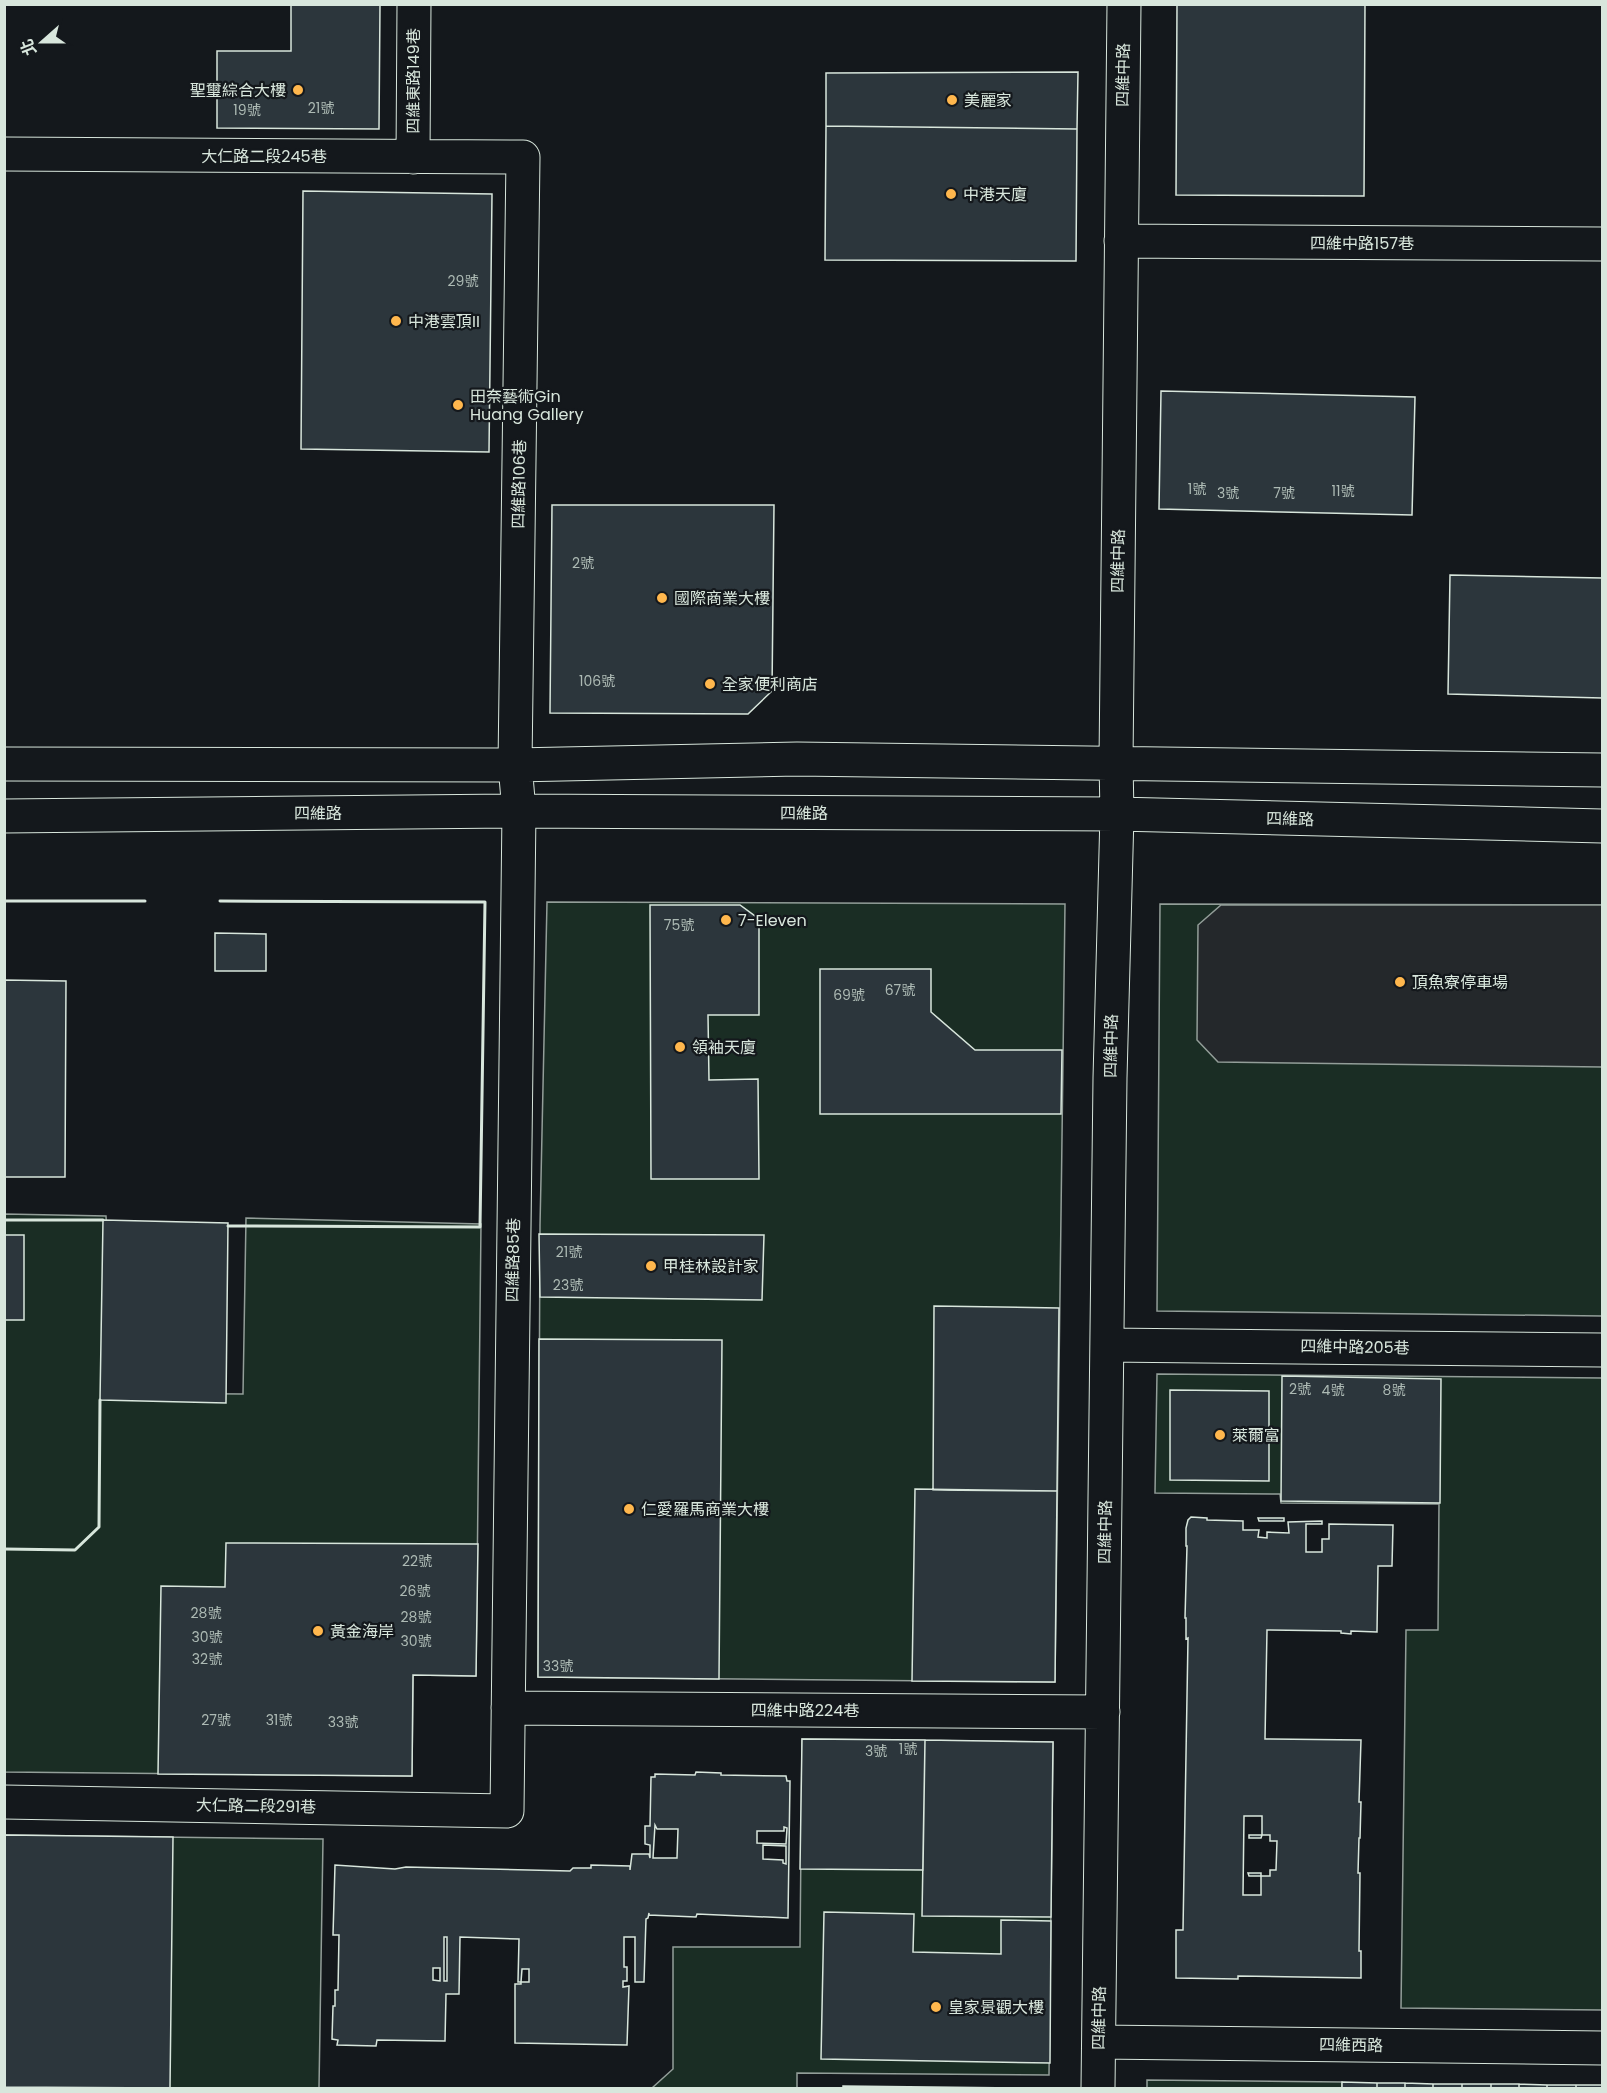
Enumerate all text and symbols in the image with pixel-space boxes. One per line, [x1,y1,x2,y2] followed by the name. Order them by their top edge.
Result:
[12,12,72,72] north arrow
[402,28,425,134] street label: 四維東路149巷
[15,36,42,59] text: 北
[1111,43,1135,107] street label: 四維中路
[190,79,286,102] place label: 聖璽綜合大樓
[291,83,305,97] marker: 聖璽綜合大樓
[964,89,1012,112] place label: 美麗家
[945,93,959,107] marker: 美麗家
[308,98,334,118] house number: 21號
[233,100,261,120] house number: 19號
[201,145,327,168] street label: 大仁路二段245巷
[963,183,1027,206] place label: 中港天廈
[944,187,958,201] marker: 中港天廈
[1310,232,1414,255] street label: 四維中路157巷
[448,271,478,291] house number: 29號
[408,310,480,333] place label: 中港雲頂II
[389,314,403,328] marker: 中港雲頂II
[470,385,584,426] place label: 田奈藝術Gin Huang Gallery
[451,398,465,412] marker: 田奈藝術Gin Huang Gallery
[507,439,531,529] street label: 四維路106巷
[1188,479,1206,499] house number: 1號
[1332,481,1354,501] house number: 11號
[1217,483,1239,503] house number: 3號
[1273,483,1295,503] house number: 7號
[1106,529,1130,593] street label: 四維中路
[572,553,594,573] house number: 2號
[674,587,770,610] place label: 國際商業大樓
[655,591,669,605] marker: 國際商業大樓
[579,671,615,691] house number: 106號
[722,673,818,696] place label: 全家便利商店
[703,677,717,691] marker: 全家便利商店
[294,802,342,825] street label: 四維路
[780,802,828,825] street label: 四維路
[1266,807,1314,831] street label: 四維路
[738,909,807,932] place label: 7-Eleven
[719,913,733,927] marker: 7-Eleven
[664,915,694,935] house number: 75號
[1412,971,1508,994] place label: 頂魚寮停車場
[1393,975,1407,989] marker: 頂魚寮停車場
[885,980,915,1000] house number: 67號
[833,985,865,1005] house number: 69號
[1099,1014,1123,1078] street label: 四維中路
[692,1036,756,1059] place label: 領袖天廈
[673,1040,687,1054] marker: 領袖天廈
[501,1218,525,1302] street label: 四維路85巷
[556,1242,582,1262] house number: 21號
[663,1255,759,1278] place label: 甲桂林設計家
[644,1259,658,1273] marker: 甲桂林設計家
[553,1275,583,1295] house number: 23號
[1300,1335,1410,1359] street label: 四維中路205巷
[1289,1379,1311,1399] house number: 2號
[1322,1380,1344,1400] house number: 4號
[1383,1380,1405,1400] house number: 8號
[1232,1424,1280,1447] place label: 萊爾富
[1213,1428,1227,1442] marker: 萊爾富
[641,1498,769,1521] place label: 仁愛羅馬商業大樓
[1093,1500,1117,1564] street label: 四維中路
[622,1502,636,1516] marker: 仁愛羅馬商業大樓
[402,1551,432,1571] house number: 22號
[400,1581,430,1601] house number: 26號
[191,1603,221,1623] house number: 28號
[401,1607,431,1627] house number: 28號
[330,1620,394,1643] place label: 黃金海岸
[311,1624,325,1638] marker: 黃金海岸
[191,1627,223,1647] house number: 30號
[400,1631,432,1651] house number: 30號
[192,1649,222,1669] house number: 32號
[543,1656,573,1676] house number: 33號
[751,1699,859,1722] street label: 四維中路224巷
[201,1710,231,1730] house number: 27號
[266,1710,292,1730] house number: 31號
[328,1712,358,1732] house number: 33號
[899,1739,917,1759] house number: 1號
[865,1741,887,1761] house number: 3號
[196,1793,316,1819] street label: 大仁路二段291巷
[1087,1986,1111,2050] street label: 四維中路
[948,1996,1044,2019] place label: 皇家景觀大樓
[929,2000,943,2014] marker: 皇家景觀大樓
[1319,2033,1383,2057] street label: 四維西路

